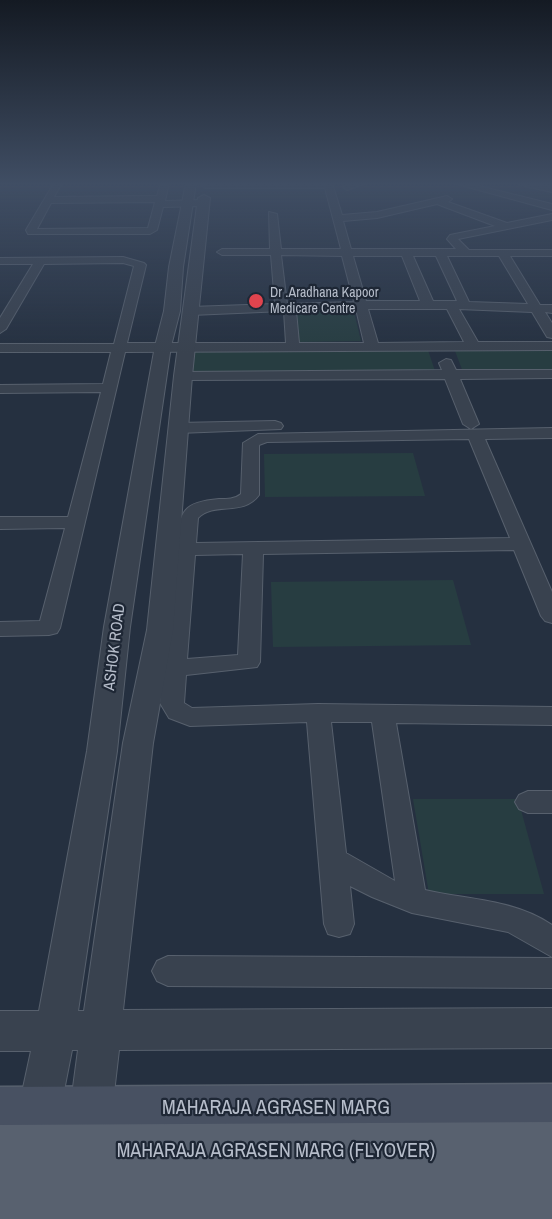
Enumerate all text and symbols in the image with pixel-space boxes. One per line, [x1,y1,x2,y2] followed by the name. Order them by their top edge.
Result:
[270,285,378,318] place label: Dr .Aradhana Kapoor Medicare Centre
[247,292,265,310] marker: Dr .Aradhana Kapoor Medicare Centre
[100,602,130,692] street label: ASHOK ROAD
[162,1097,390,1121] street label: MAHARAJA AGRASEN MARG
[117,1140,435,1164] street label: MAHARAJA AGRASEN MARG (FLYOVER)

